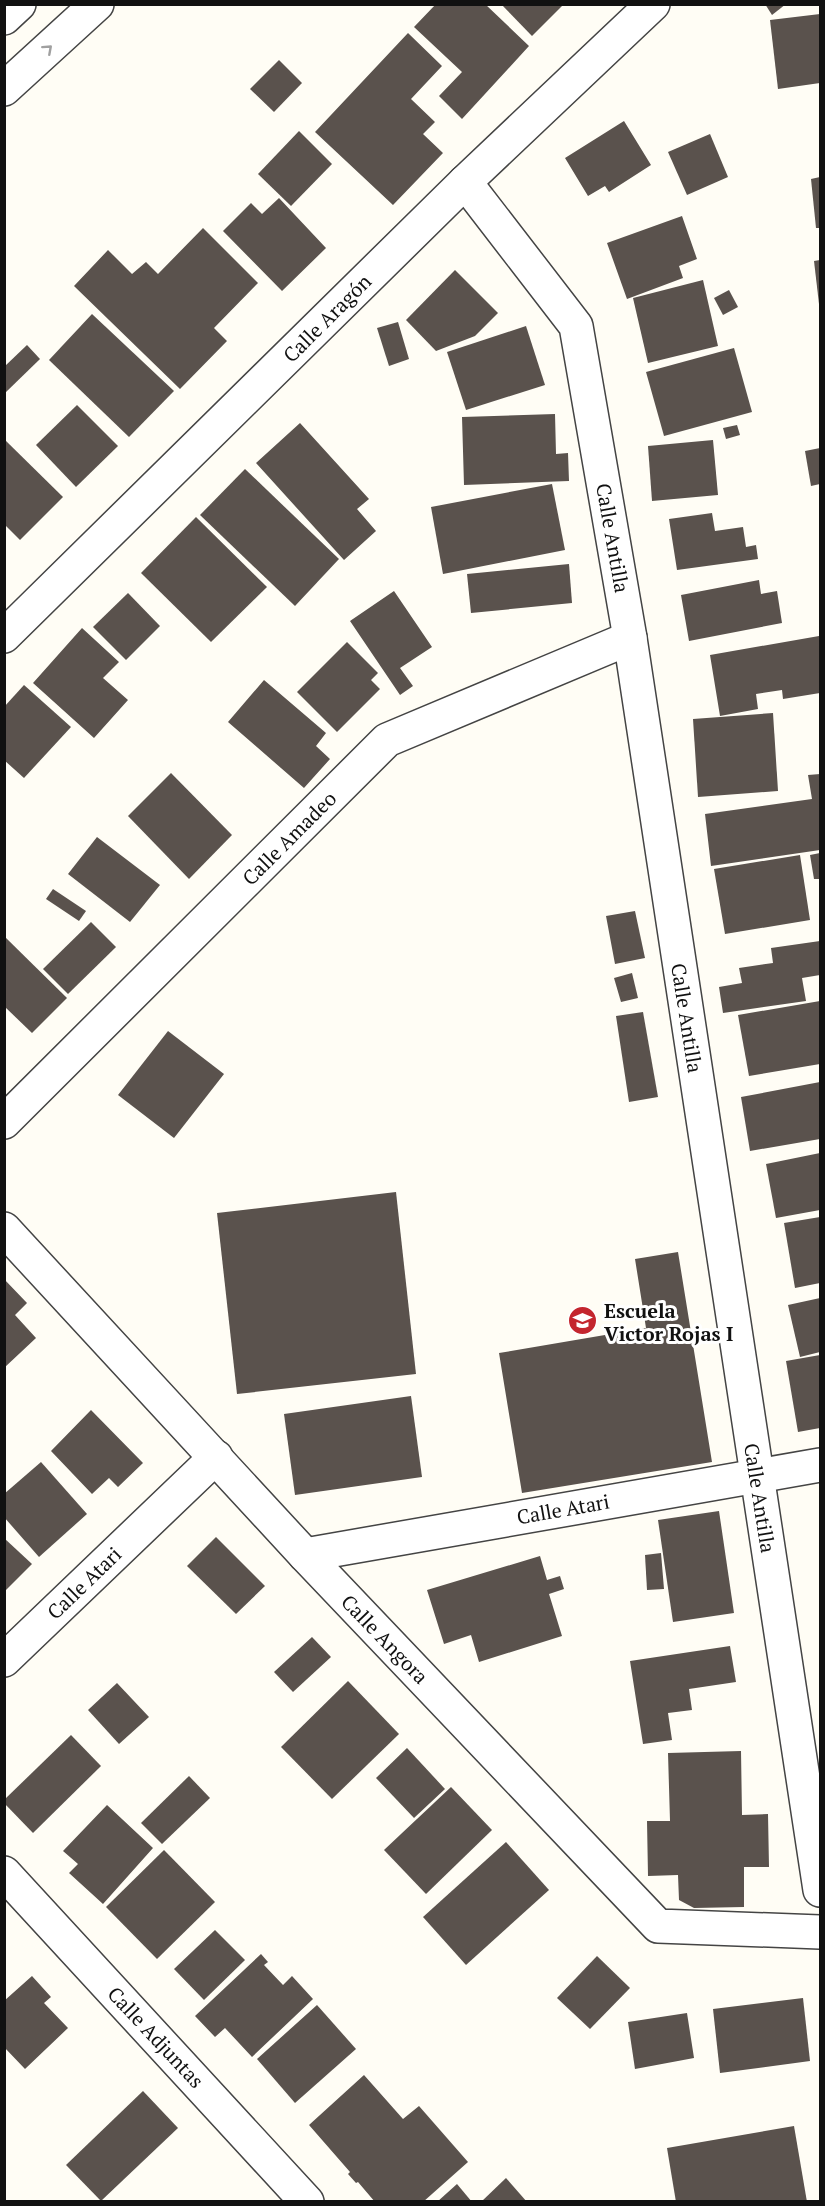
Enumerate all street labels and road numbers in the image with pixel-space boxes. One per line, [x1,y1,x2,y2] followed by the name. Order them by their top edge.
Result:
[277,268,377,368] street label: Calle Aragón
[590,481,636,595] street label: Calle Antilla
[236,785,342,891] street label: Calle Amadeo
[665,961,709,1075] street label: Calle Antilla
[738,1441,782,1555] street label: Calle Antilla
[515,1488,611,1530] street label: Calle Atari
[41,1541,127,1625] street label: Calle Atari
[336,1588,434,1690] street label: Calle Angora
[102,1980,210,2094] street label: Calle Adjuntas

